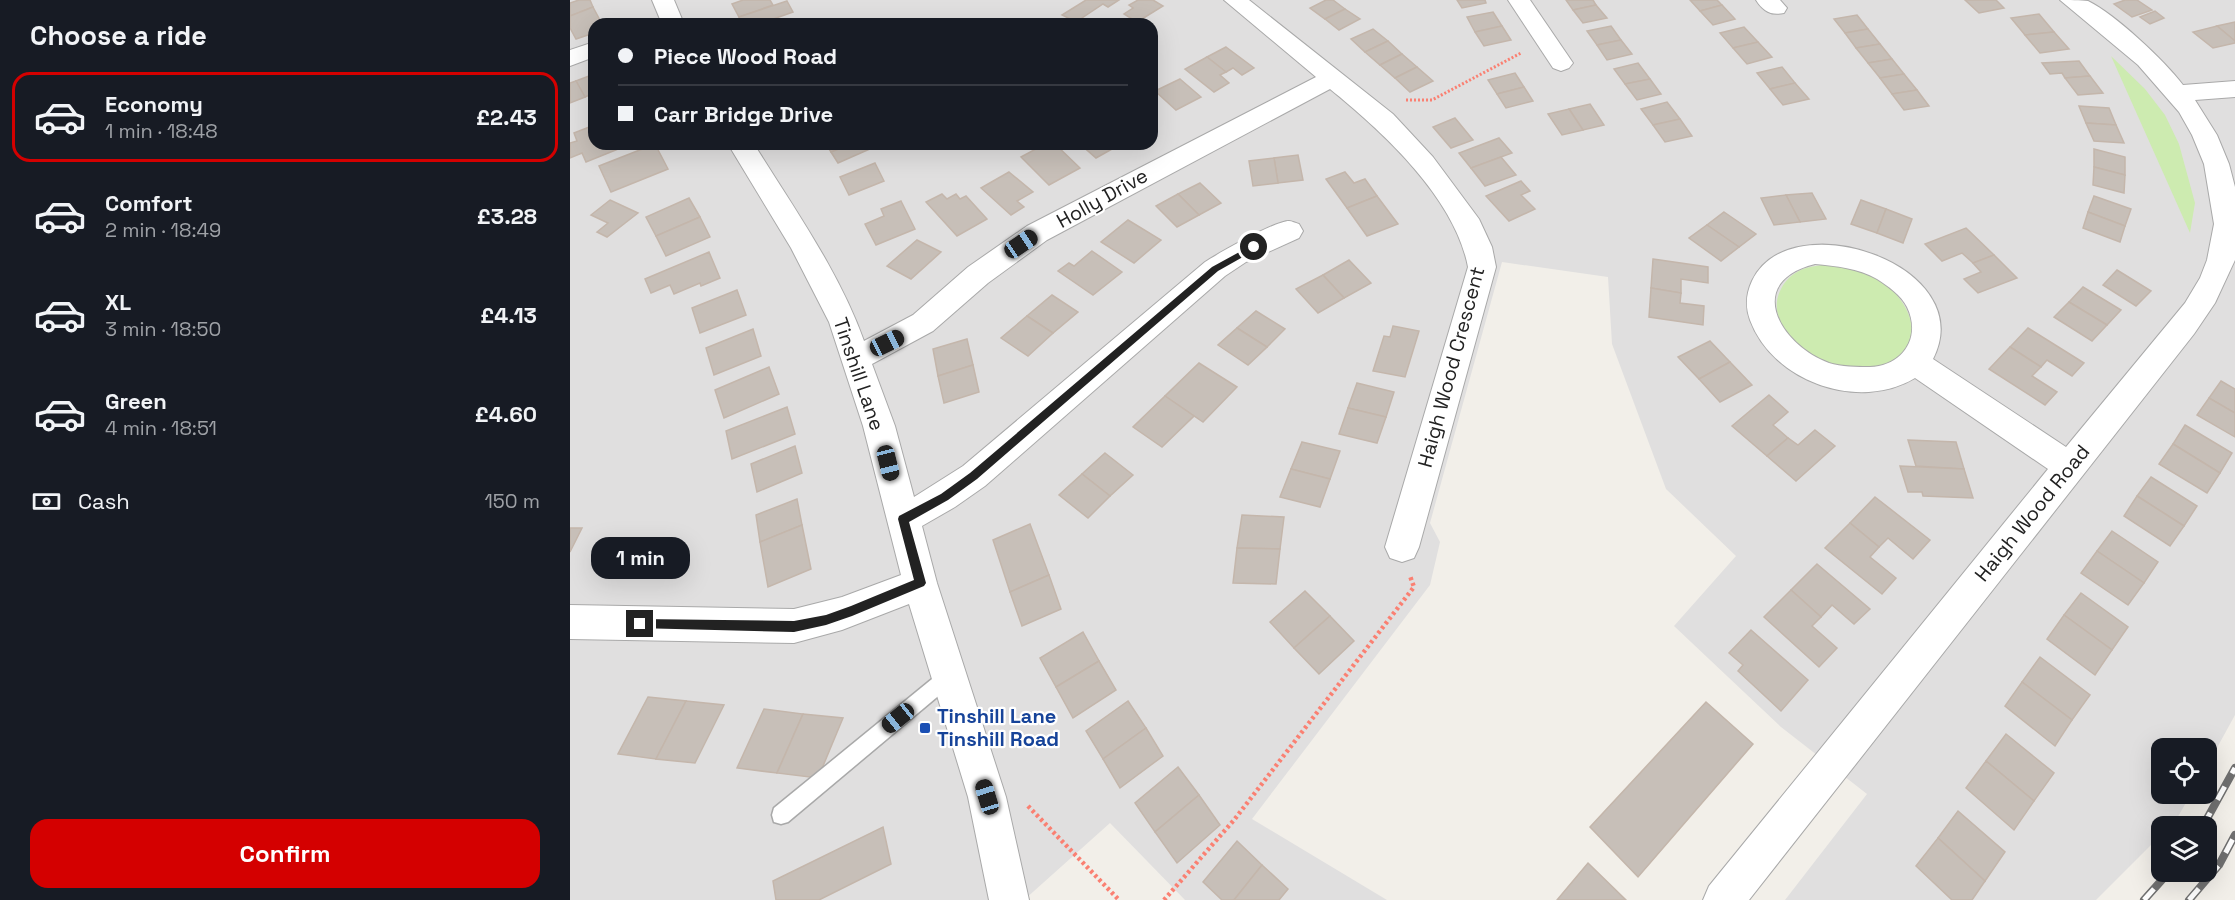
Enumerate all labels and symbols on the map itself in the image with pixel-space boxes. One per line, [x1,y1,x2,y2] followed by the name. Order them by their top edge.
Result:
[1052,162,1152,234] street label: Holly Drive
[1001,226,1041,262] car
[1240,233,1267,260] route start
[1412,264,1490,470] street label: Haigh Wood Crescent
[828,314,890,434] street label: Tinshill Lane
[867,327,907,359] car
[1969,439,2095,587] street label: Haigh Wood Road
[875,443,901,483] car
[590,537,689,579] callout: 1 min
[626,610,653,637] route end
[878,700,918,736] car
[937,703,1059,752] place label: Tinshill Lane Tinshill Road
[918,721,932,735] marker: Tinshill Lane Tinshill Road
[973,777,1001,817] car

